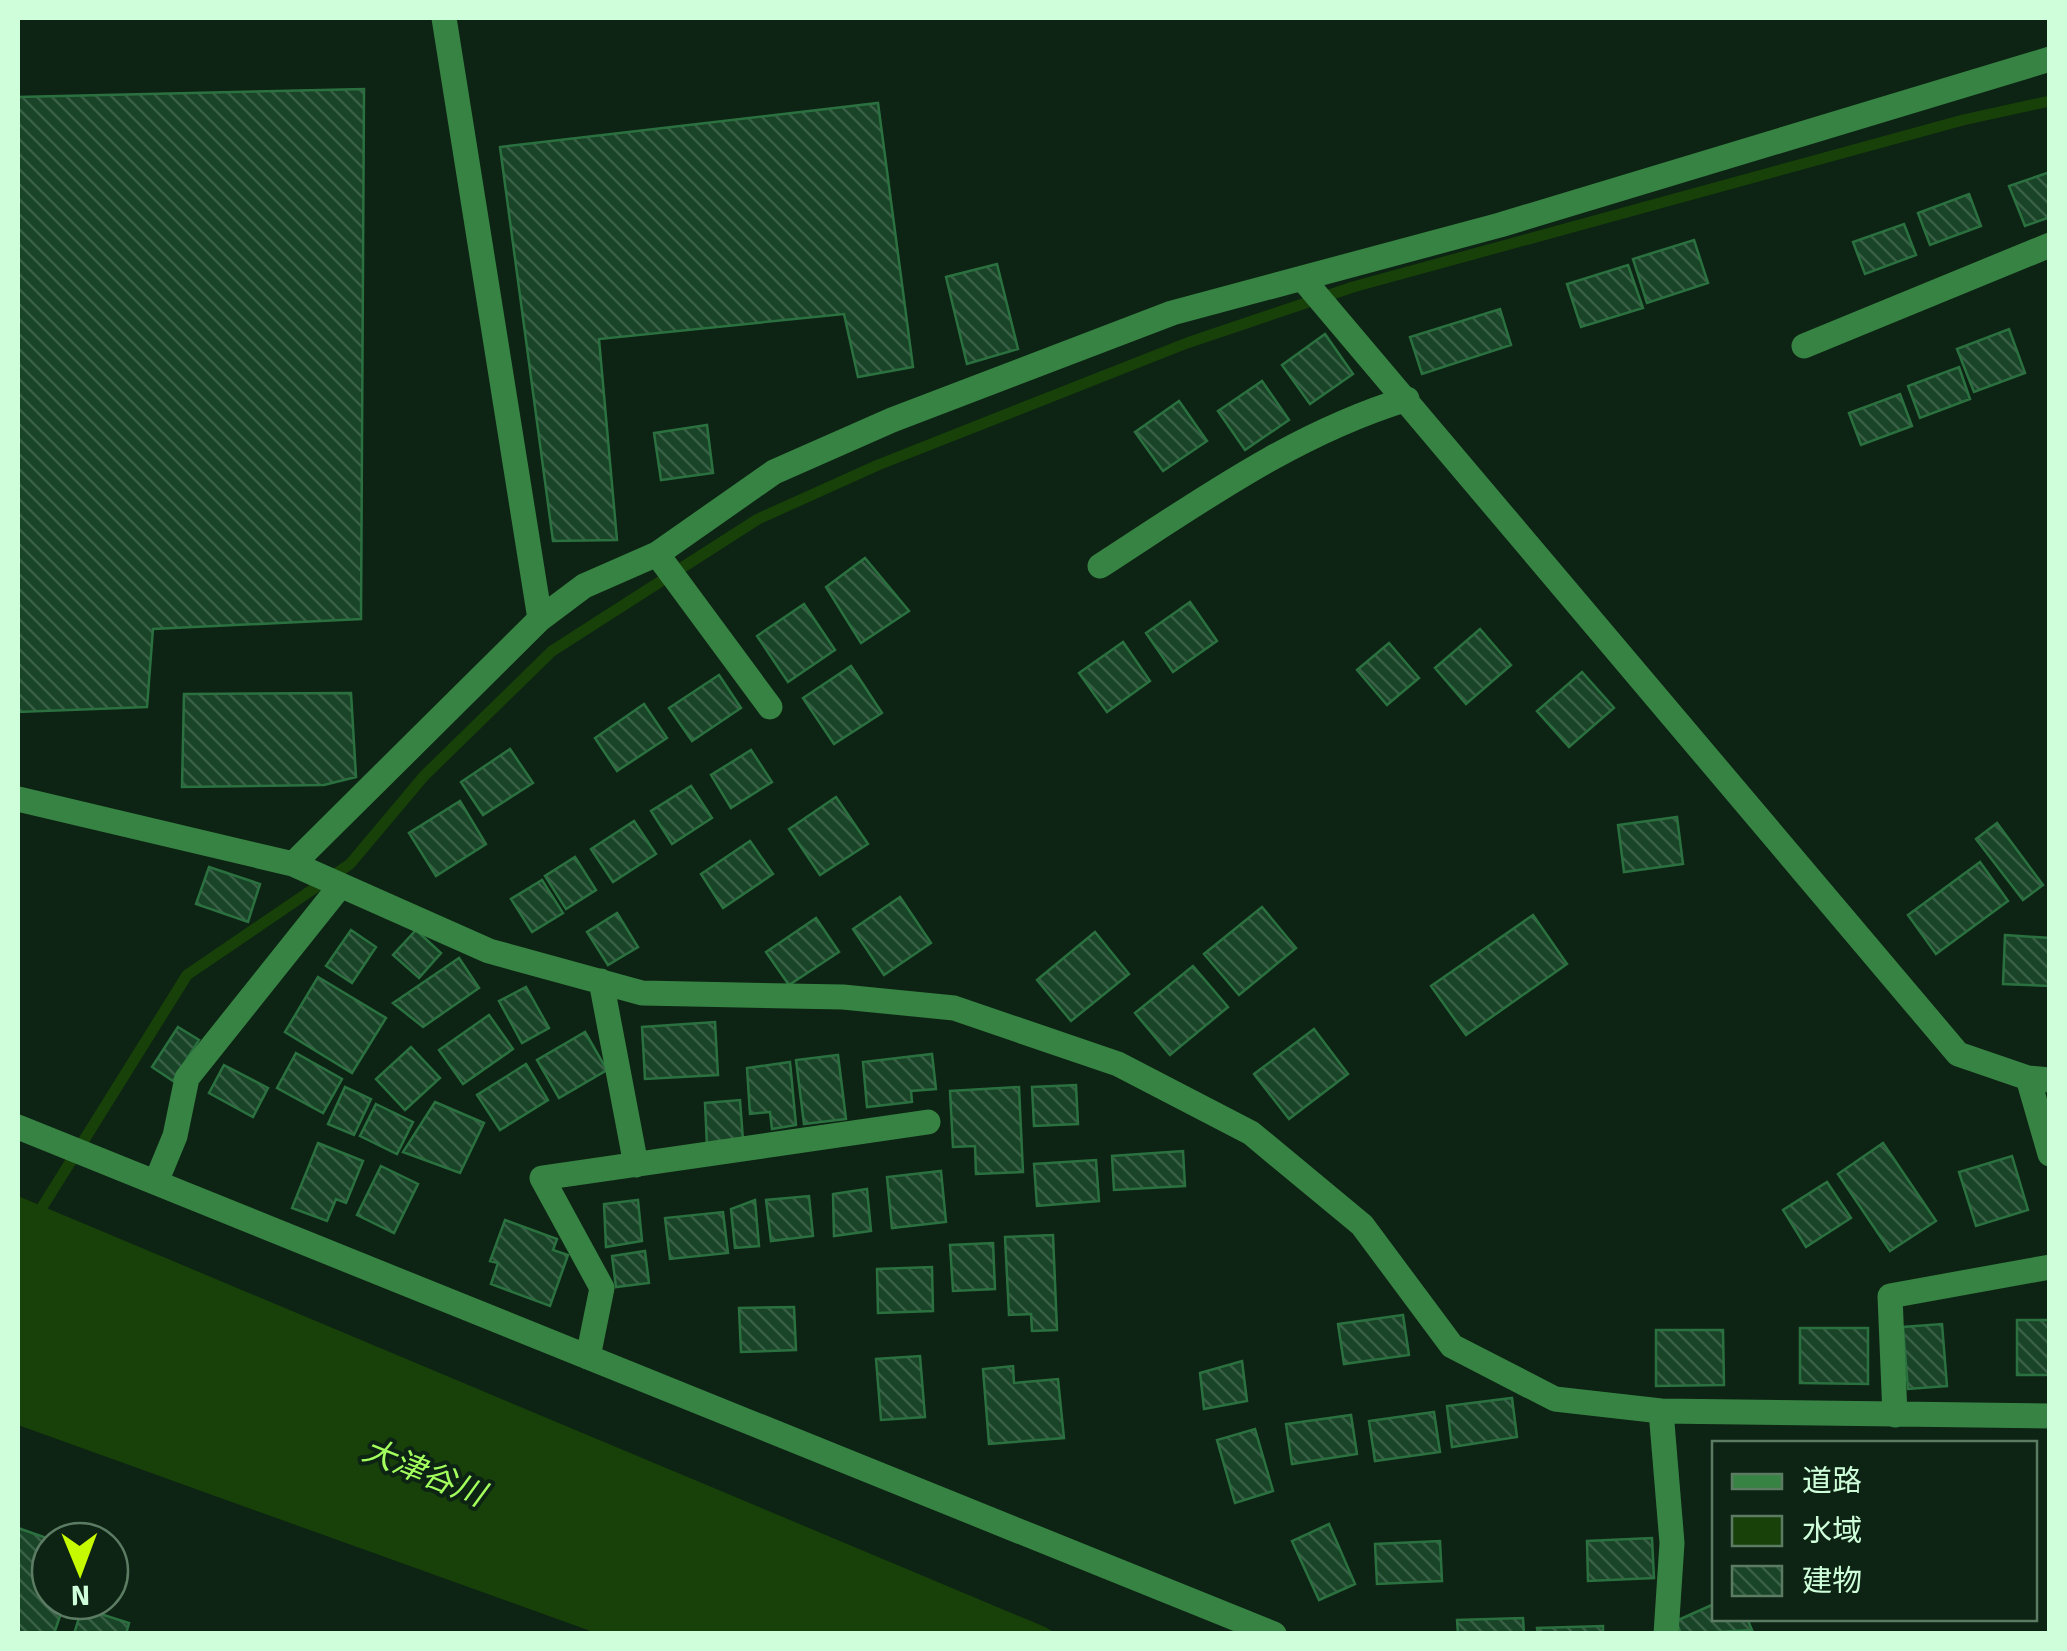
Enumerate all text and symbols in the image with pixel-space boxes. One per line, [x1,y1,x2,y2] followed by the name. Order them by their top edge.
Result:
[357,1430,493,1516] water label: 大津谷川
[1712,1441,2037,1621] legend
[1802,1463,1862,1500] text: 道路
[1802,1513,1862,1550] text: 水域
[30,1521,130,1621] north arrow
[1802,1563,1862,1600] text: 建物
[70,1578,90,1612] text: N

